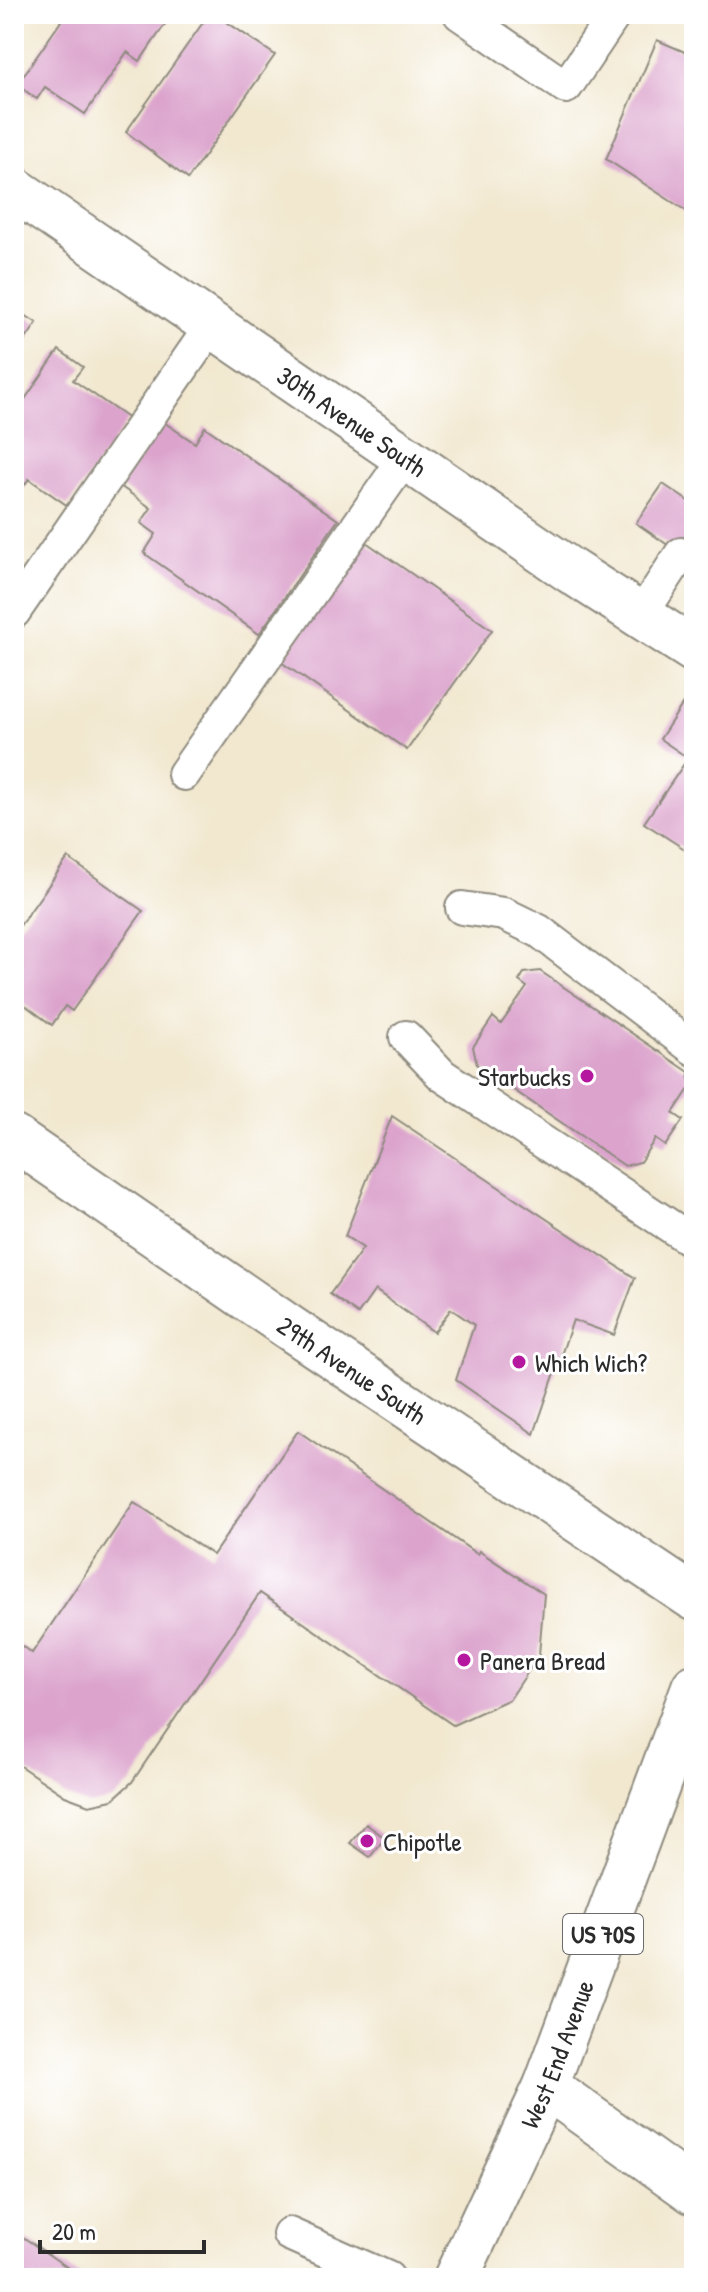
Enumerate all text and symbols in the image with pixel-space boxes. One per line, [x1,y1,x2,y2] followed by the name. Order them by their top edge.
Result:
[271,357,434,485] street label: 30th Avenue South
[478,1059,571,1094] place label: Starbucks
[578,1067,596,1085] marker: Starbucks
[271,1307,434,1432] street label: 29th Avenue South
[535,1345,648,1380] place label: Which Wich?
[510,1353,528,1371] marker: Which Wich?
[480,1643,605,1678] place label: Panera Bread
[455,1651,473,1669] marker: Panera Bread
[383,1824,462,1859] place label: Chipotle
[358,1832,376,1850] marker: Chipotle
[563,1914,643,1954] road number: US 70S
[511,1975,601,2134] street label: West End Avenue
[40,2204,204,2254] scale bar
[52,2215,96,2247] text: 20 m

